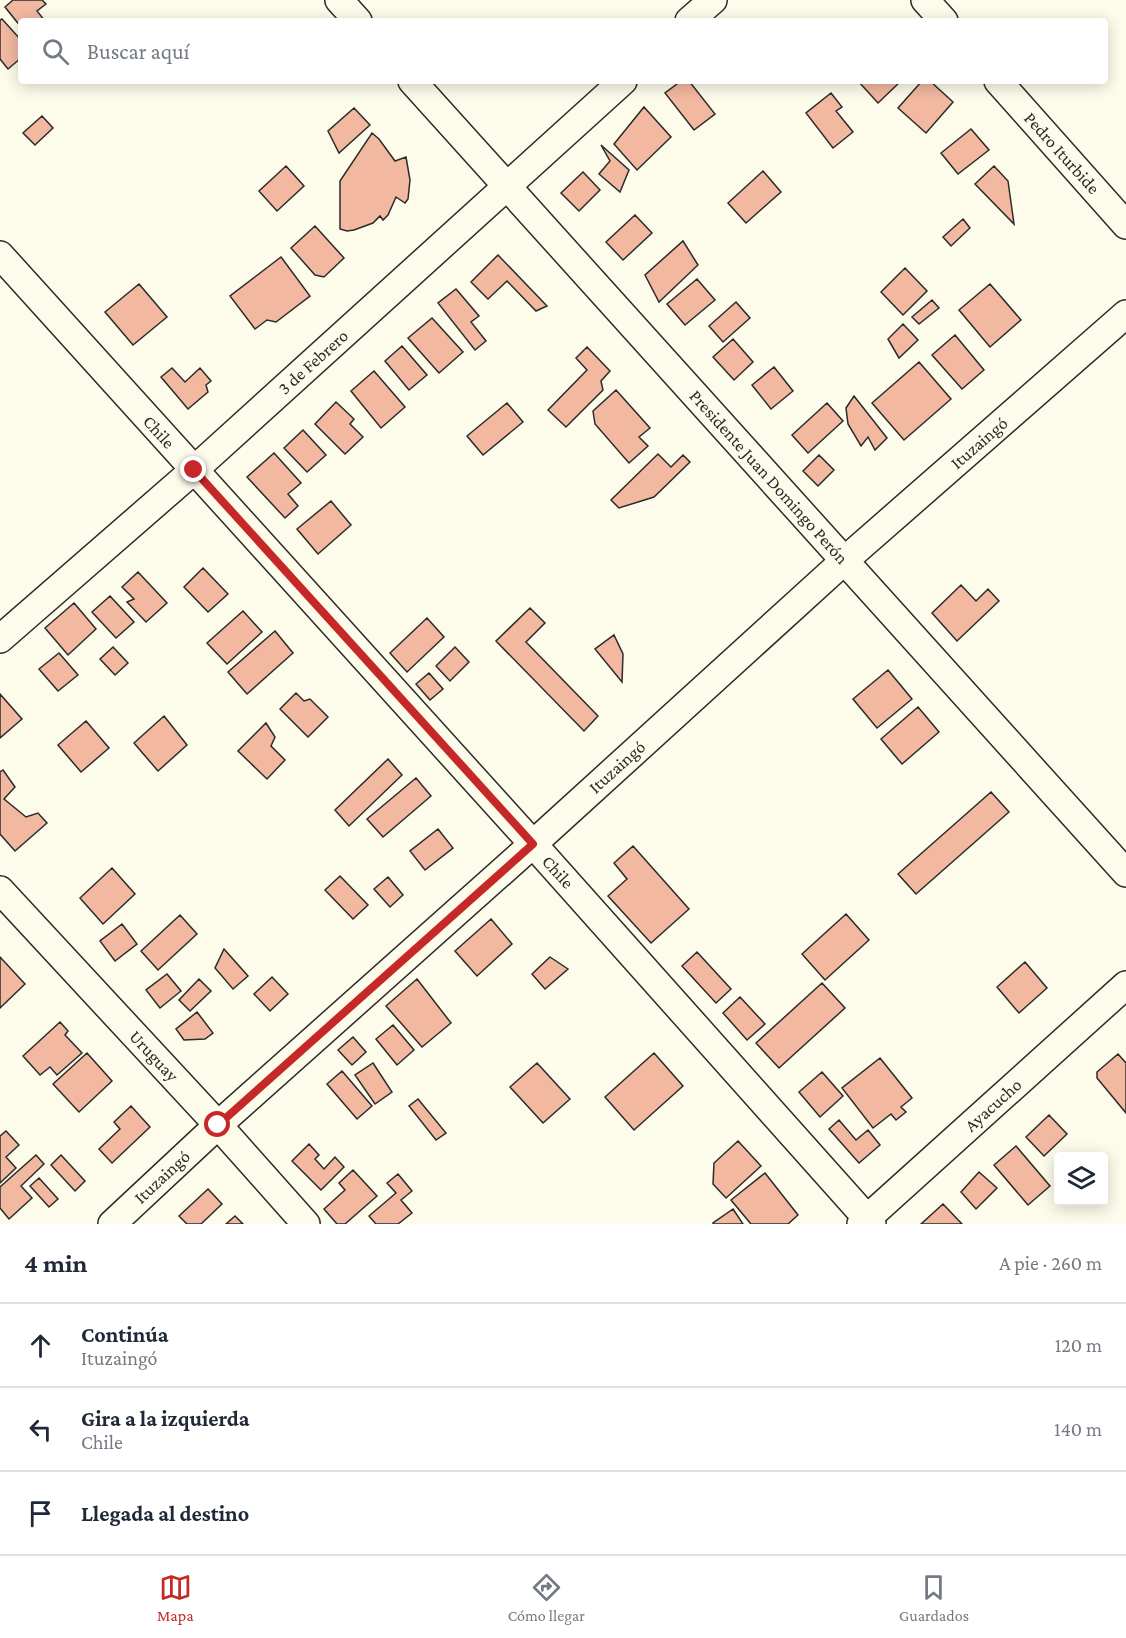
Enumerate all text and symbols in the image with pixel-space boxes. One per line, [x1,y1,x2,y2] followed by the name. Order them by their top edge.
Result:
[18,18,1108,84] search box
[39,35,72,68] icon: search
[87,39,189,64] text: Buscar aquí
[1020,108,1104,198] street label: Pedro Iturbide
[274,325,352,399] street label: 3 de Febrero
[686,386,853,568] street label: Presidente Juan Domingo Perón
[139,411,179,453] street label: Chile
[946,413,1012,473] street label: Ituzaingó
[180,456,206,482] route end
[585,736,649,797] street label: Ituzaingó
[538,851,578,893] street label: Chile
[125,1026,183,1086] street label: Uruguay
[961,1074,1026,1136] street label: Ayacucho
[204,1111,230,1137] route start
[130,1146,194,1208] street label: Ituzaingó
[1054,1152,1108,1206] map controls
[1054,1152,1108,1206] button: layers
[24,1249,88,1278] text: 4 min
[999,1252,1102,1274] text: A pie · 260 m
[81,1322,168,1347] text: Continúa
[24,1329,57,1362] icon: ahead
[1055,1334,1102,1356] text: 120 m
[81,1347,157,1369] text: Ituzaingó
[81,1406,250,1431] text: Gira a la izquierda
[24,1413,57,1446] icon: left
[1054,1418,1102,1440] text: 140 m
[81,1431,123,1453] text: Chile
[24,1497,57,1530] icon: arrive
[81,1501,249,1526] text: Llegada al destino
[157,1571,194,1624] tab: Mapa
[508,1571,585,1624] tab: Cómo llegar
[899,1571,969,1624] tab: Guardados

